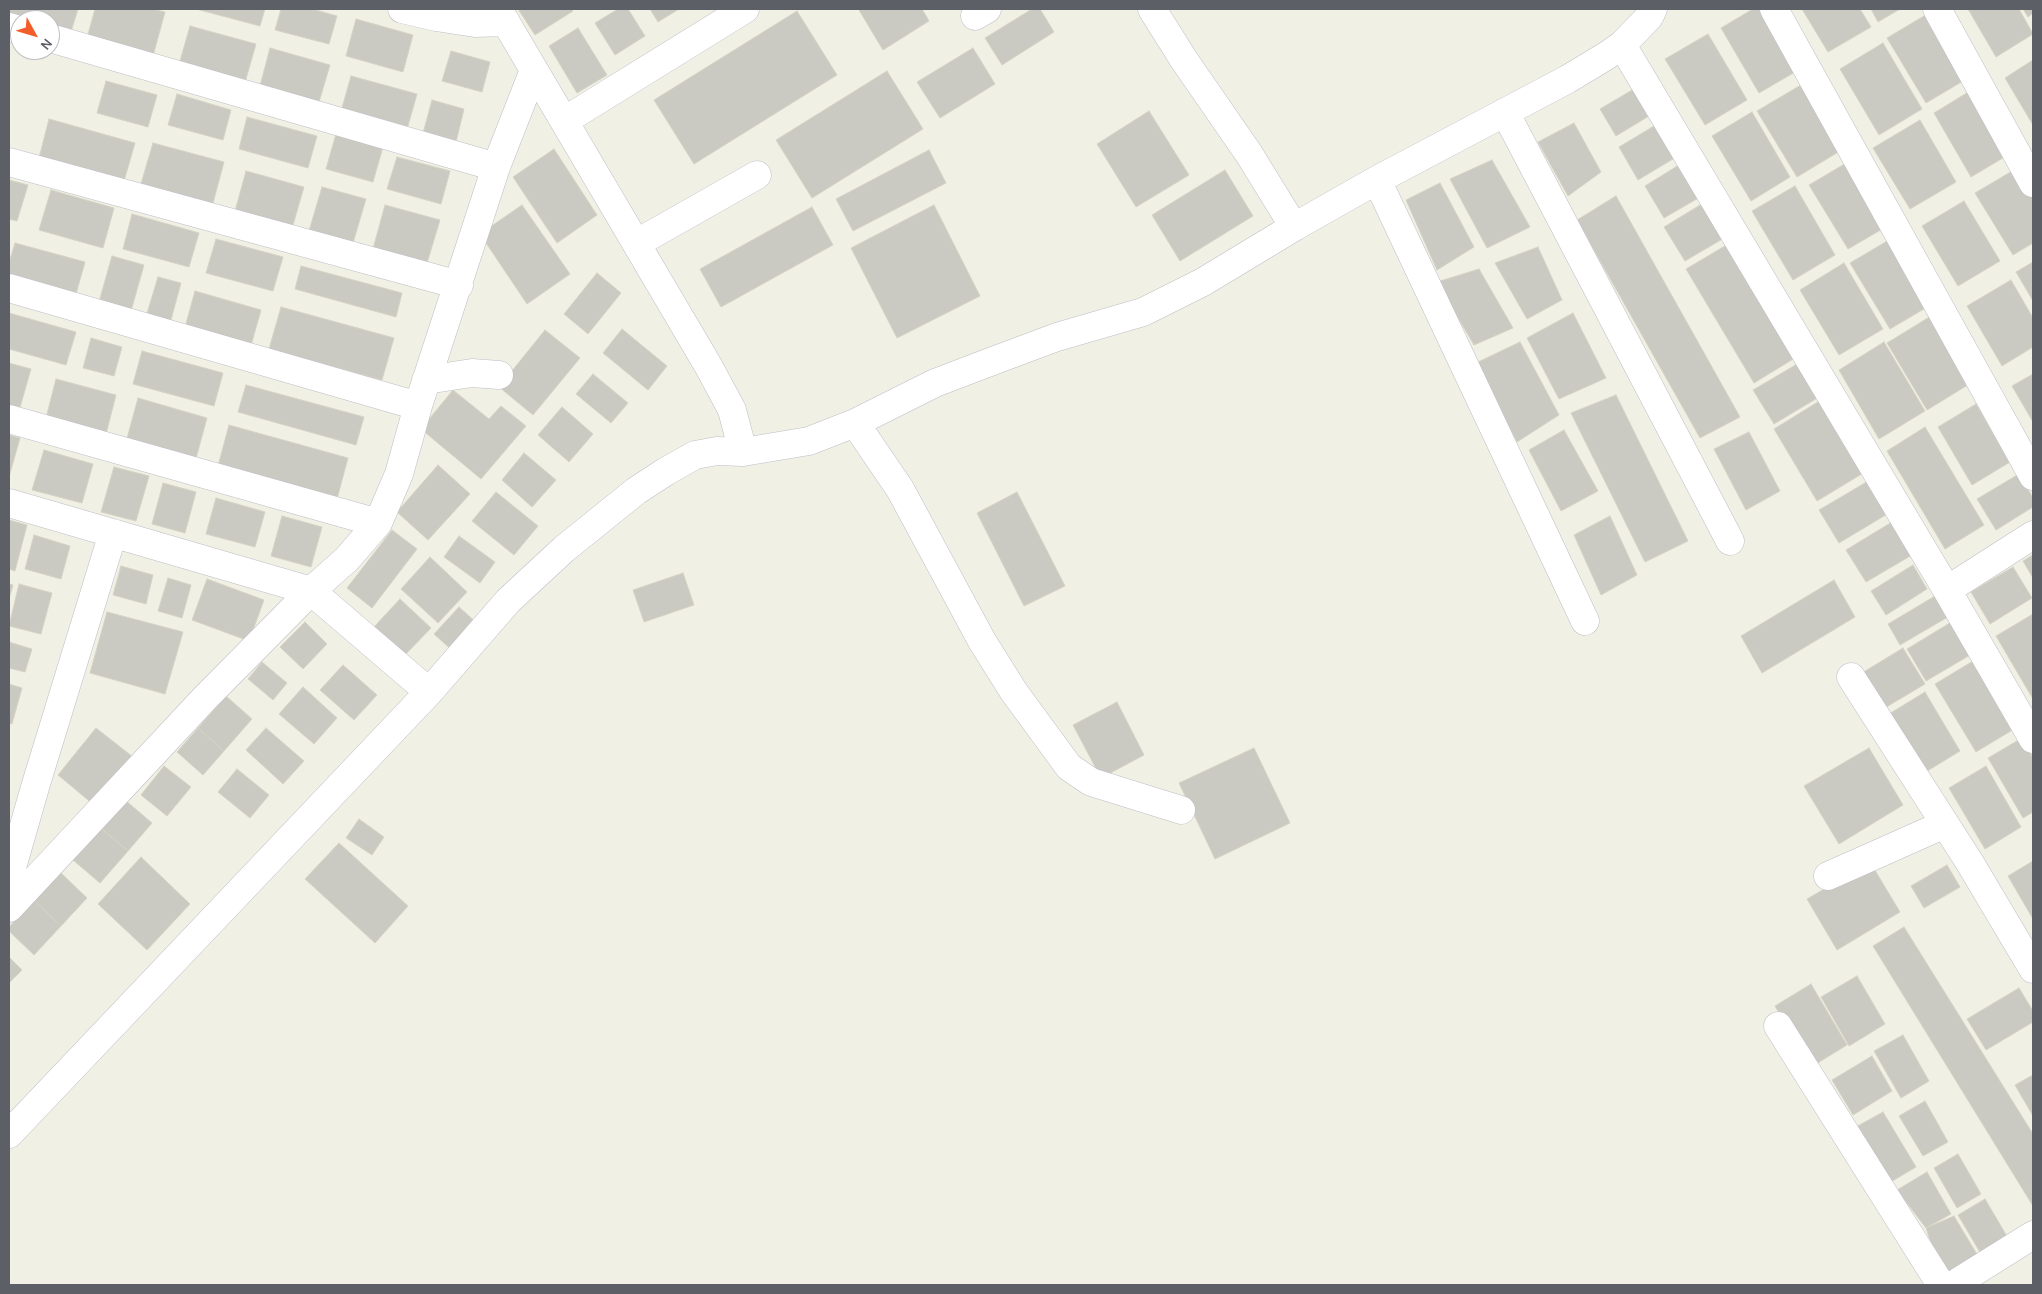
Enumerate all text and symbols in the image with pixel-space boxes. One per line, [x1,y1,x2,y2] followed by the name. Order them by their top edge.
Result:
[10,10,60,60] north arrow
[37,35,56,53] text: N

